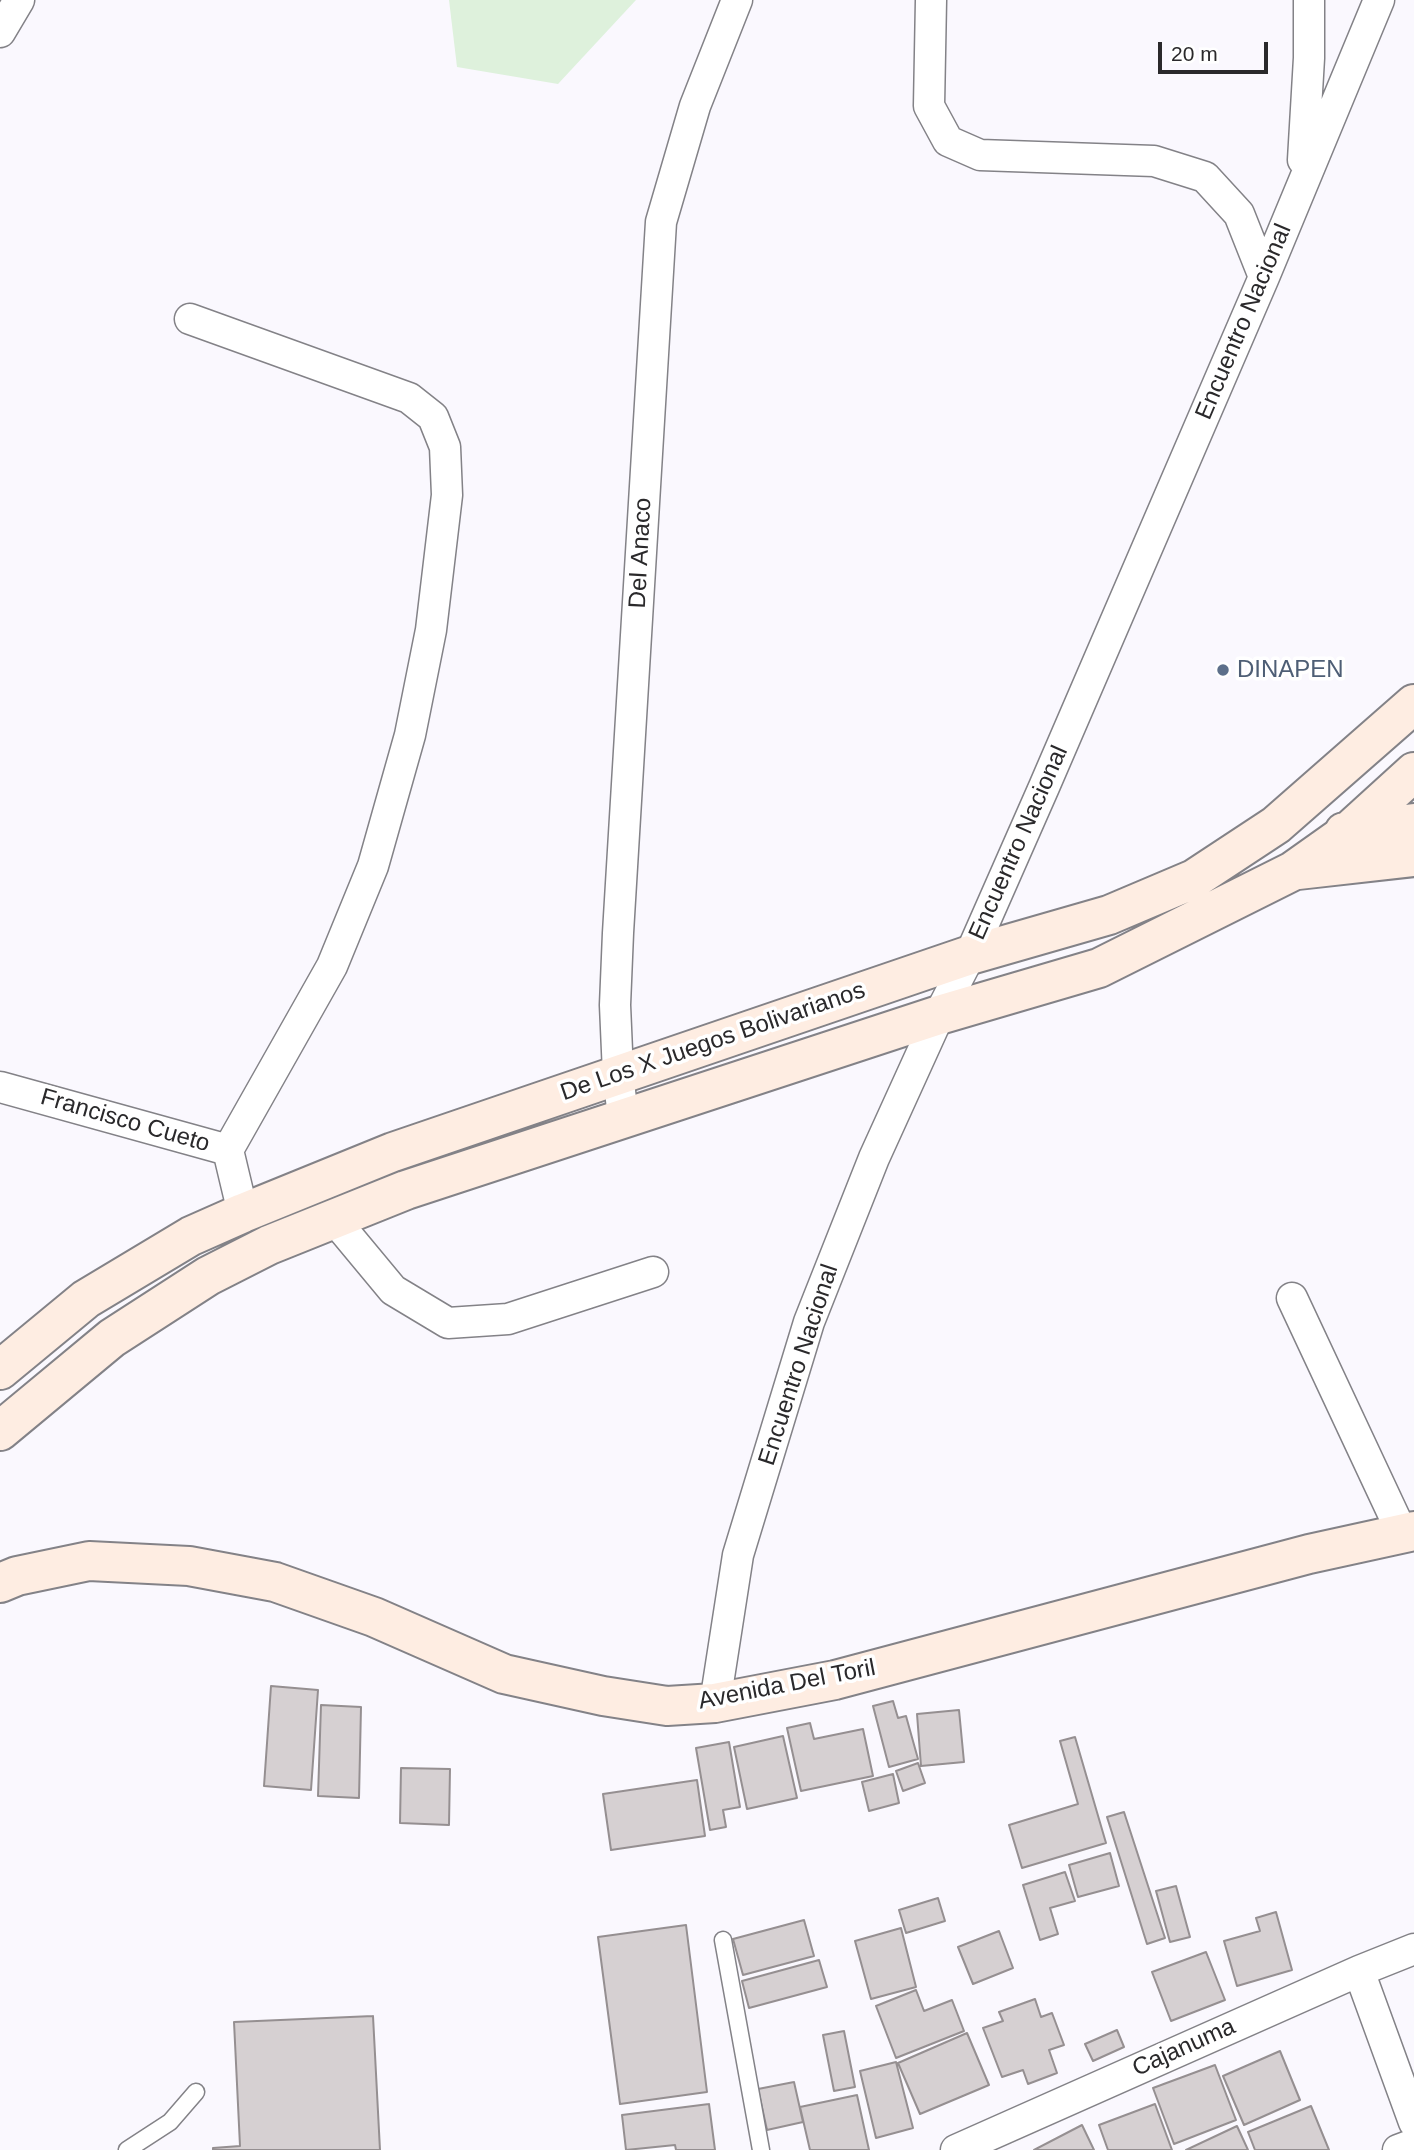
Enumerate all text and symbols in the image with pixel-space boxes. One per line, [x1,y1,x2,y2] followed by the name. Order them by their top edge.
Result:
[1162,28,1272,72] scale bar
[1171,42,1218,65] text: 20 m
[1190,220,1298,424] street label: Encuentro Nacional
[624,497,658,609] street label: Del Anaco
[1237,656,1344,684] place label: DINAPEN
[1215,662,1231,678] marker: DINAPEN
[963,741,1075,945] street label: Encuentro Nacional
[557,976,869,1108] street label: De Los X Juegos Bolivarianos
[37,1083,213,1159] street label: Francisco Cueto
[753,1261,845,1469] street label: Encuentro Nacional
[696,1654,878,1716] street label: Avenida Del Toril
[1128,2013,1240,2083] street label: Cajanuma

